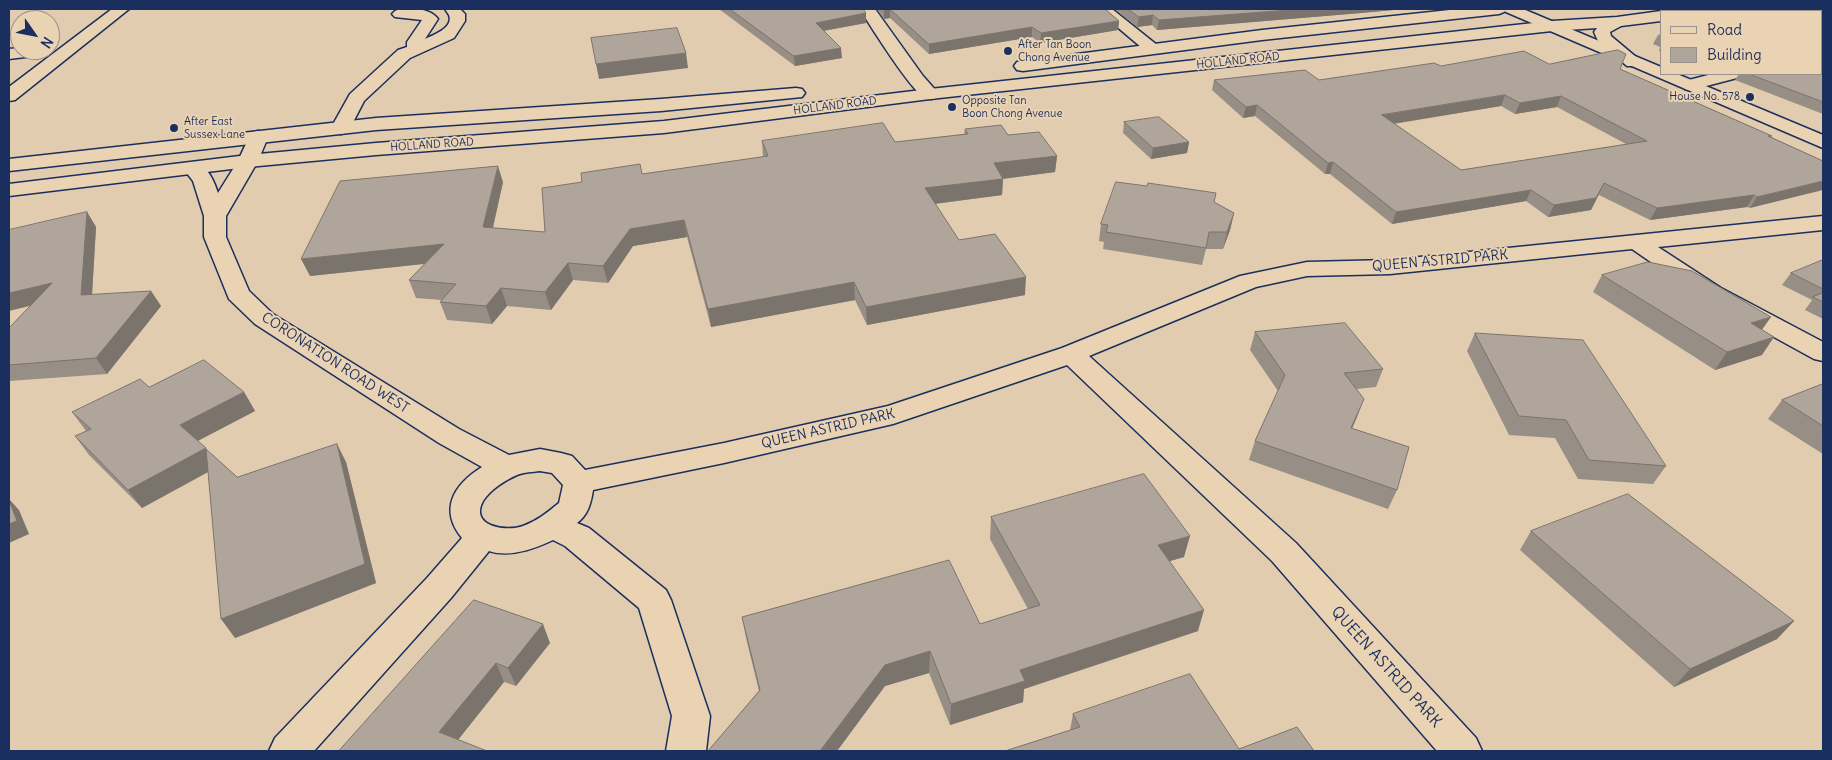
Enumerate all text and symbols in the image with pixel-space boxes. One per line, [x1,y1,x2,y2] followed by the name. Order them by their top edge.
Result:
[10,10,60,60] north arrow
[1660,10,1822,75] legend
[1707,20,1742,39] text: Road
[37,34,57,52] text: N
[1018,38,1091,64] place label: After Tan Boon Chong Avenue
[1002,45,1014,57] marker: After Tan Boon Chong Avenue
[1707,45,1762,64] text: Building
[1196,50,1280,72] street label: HOLLAND ROAD
[1669,90,1740,104] place label: House No. 578
[1744,91,1756,103] marker: House No. 578
[793,94,877,118] street label: HOLLAND ROAD
[962,94,1062,120] place label: Opposite Tan Boon Chong Avenue
[946,101,958,113] marker: Opposite Tan Boon Chong Avenue
[184,115,245,141] place label: After East Sussex Lane
[168,122,180,134] marker: After East Sussex Lane
[390,135,474,155] street label: HOLLAND ROAD
[1371,247,1509,275] street label: QUEEN ASTRID PARK
[258,309,412,417] street label: CORONATION ROAD WEST
[760,405,896,453] street label: QUEEN ASTRID PARK
[1327,603,1445,731] street label: QUEEN ASTRID PARK

